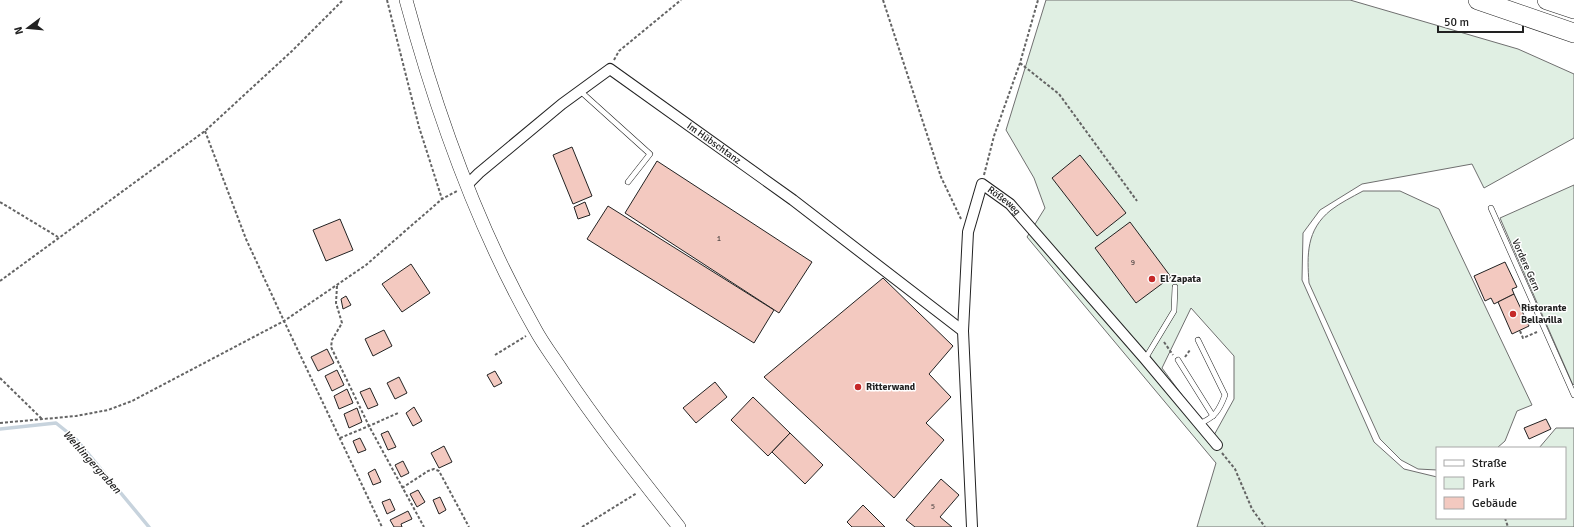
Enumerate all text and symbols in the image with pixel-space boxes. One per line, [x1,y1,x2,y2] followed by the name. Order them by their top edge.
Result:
[8,8,48,48] north arrow
[1438,8,1523,34] scale bar
[1444,15,1469,30] text: 50 m
[12,25,26,36] text: N
[684,120,744,167] street label: Im Hübschtanz
[985,184,1023,218] street label: Rößeweg
[717,233,721,243] house number: 1
[1509,237,1543,293] street label: Vordere Gern
[1131,257,1135,267] house number: 9
[1160,273,1201,285] place label: El Zapata
[1147,274,1157,284] marker: El Zapata
[1521,302,1567,326] place label: Ristorante Bellavilla
[1508,309,1518,319] marker: Ristorante Bellavilla
[866,381,916,393] place label: Ritterwand
[853,382,863,392] marker: Ritterwand
[60,428,124,497] water label: Wehlingergraben
[1436,447,1566,519] legend
[1472,456,1507,471] text: Straße
[1472,476,1495,491] text: Park
[1472,496,1517,511] text: Gebäude
[931,501,935,511] house number: 5

